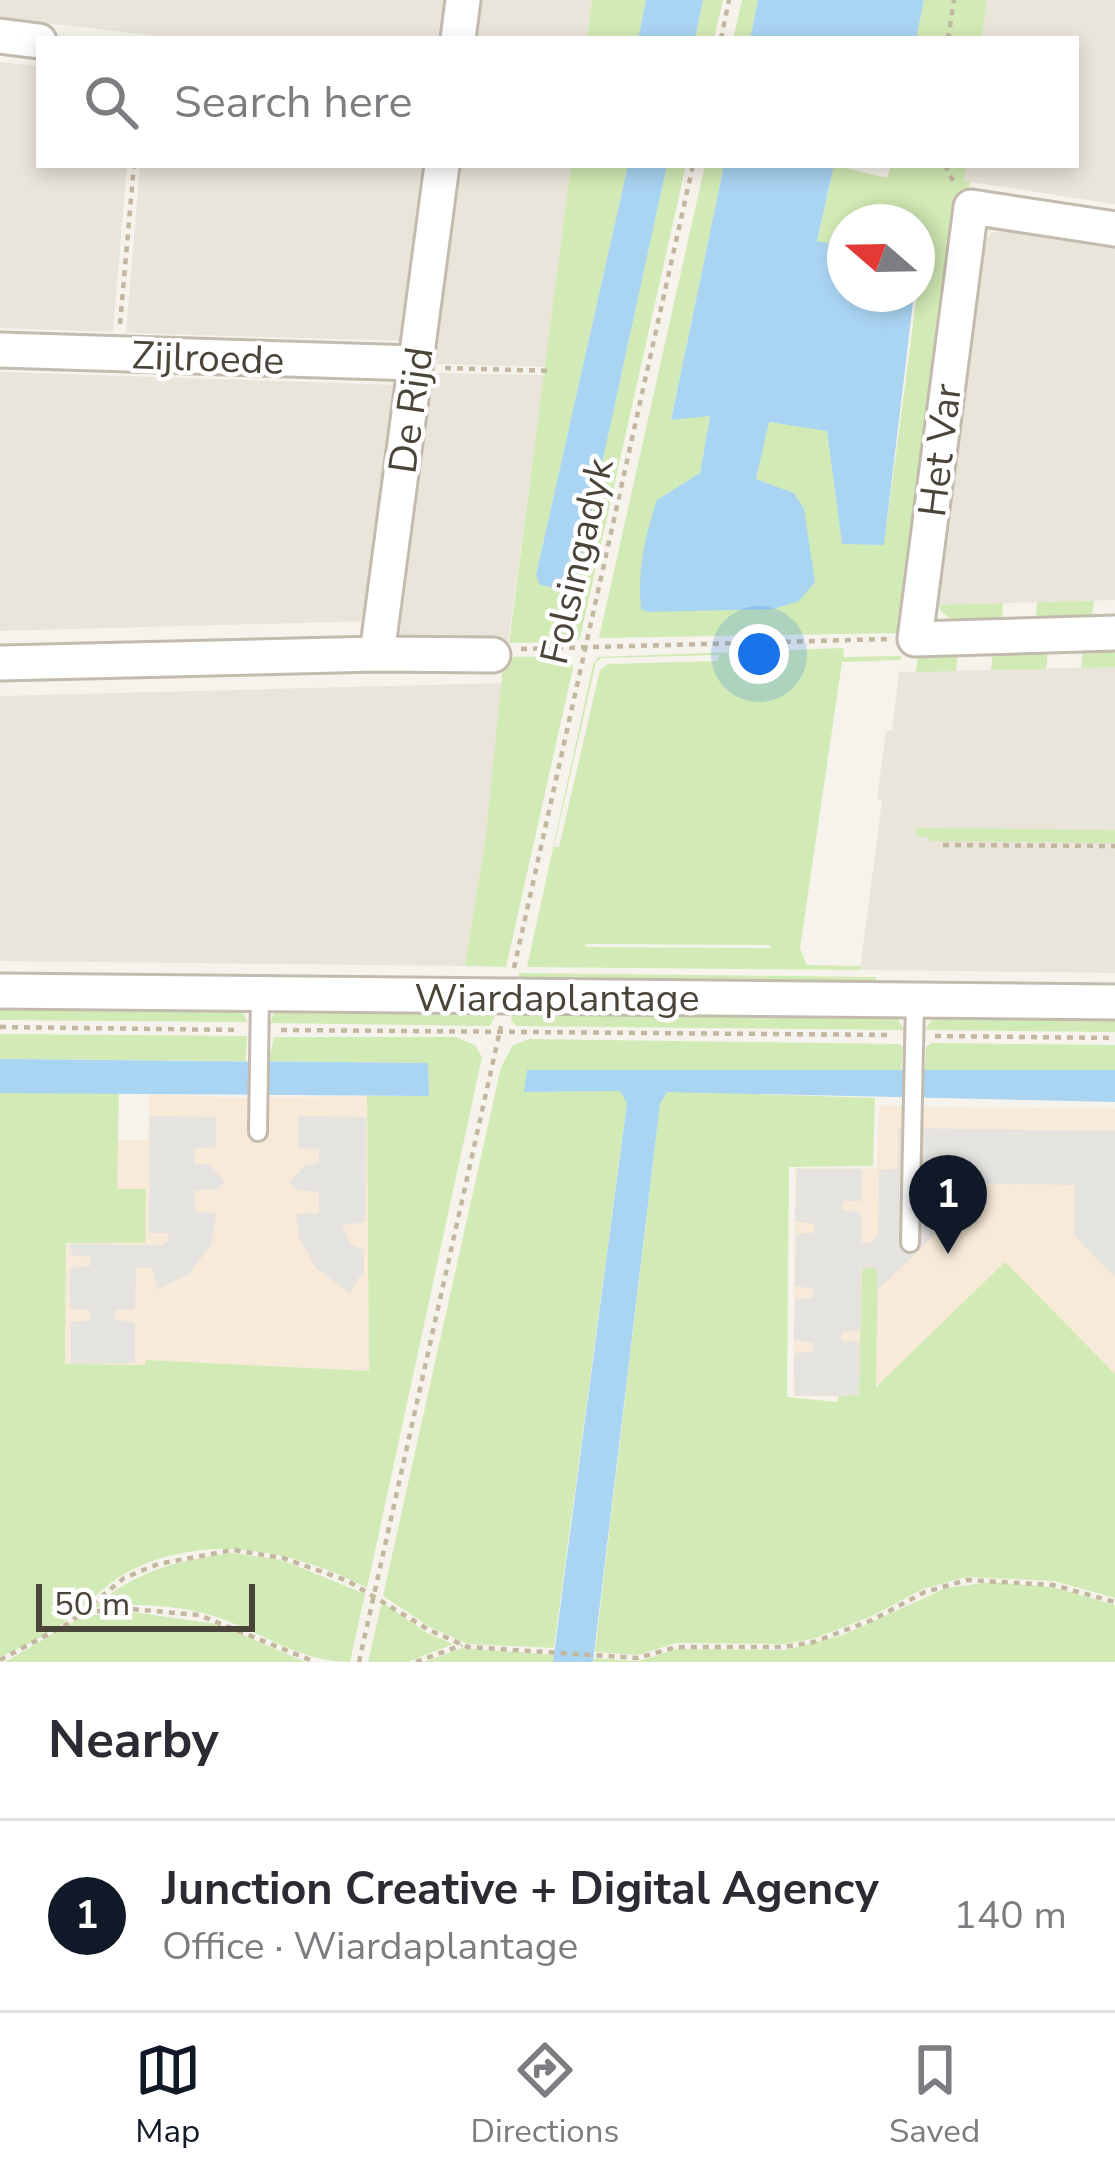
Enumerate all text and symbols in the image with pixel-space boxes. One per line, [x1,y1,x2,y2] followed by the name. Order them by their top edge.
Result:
[36,36,1079,168] search box
[78,69,144,135] icon: search
[174,72,413,133] text: Search here
[827,204,935,312] north arrow
[131,329,285,388] street label: Zijlroede
[376,344,447,477] street label: De Rijd
[906,381,975,520] street label: Het Var
[528,453,627,669] street label: Folsingadyk
[729,624,789,684] your location
[415,972,699,1025] street label: Wiardaplantage
[909,1155,987,1254] pin: 1
[36,1578,255,1631] scale bar
[54,1582,130,1627] text: 50 m
[48,1705,219,1775] text: Nearby
[162,1859,879,1920] text: Junction Creative + Digital Agency
[75,1889,99,1942] text: 1
[953,1889,1067,1942] text: 140 m
[162,1920,578,1973] text: Office · Wiardaplantage
[135,2037,201,2154] tab: Map
[471,2037,619,2154] tab: Directions
[889,2037,980,2154] tab: Saved

